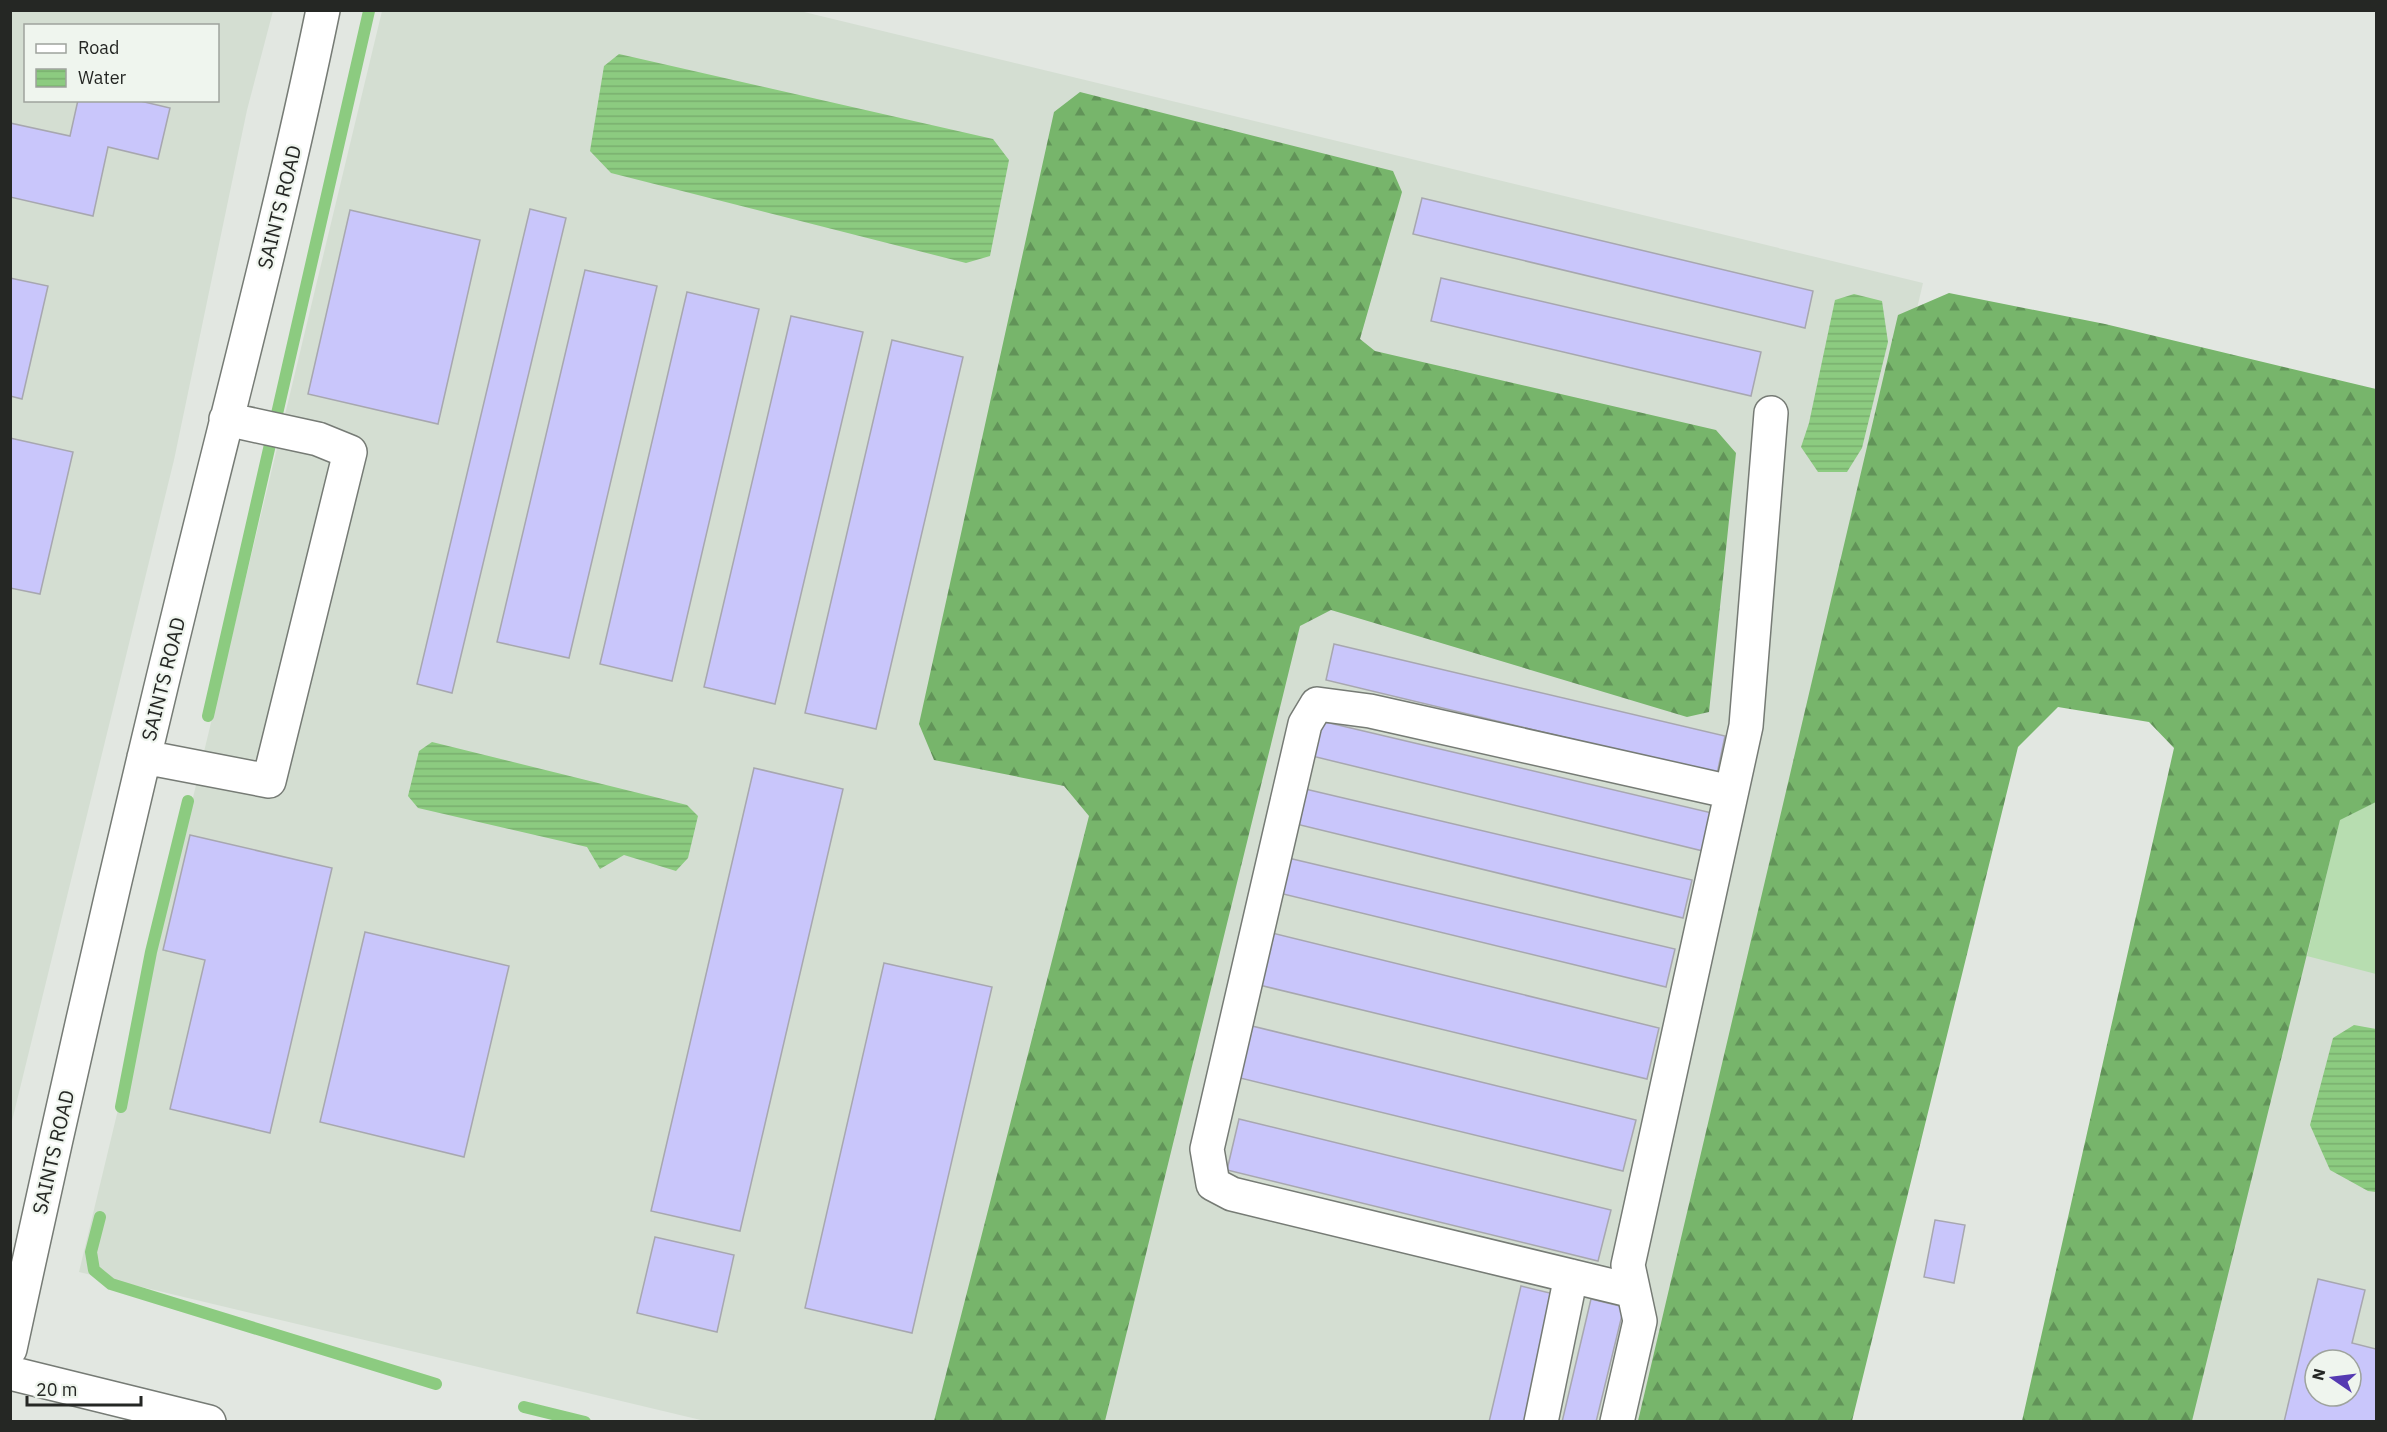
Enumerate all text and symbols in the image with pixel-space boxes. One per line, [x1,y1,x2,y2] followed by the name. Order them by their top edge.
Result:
[24,24,219,102] legend
[78,36,119,59] text: Road
[78,66,127,89] text: Water
[251,142,307,272] street label: SAINTS ROAD
[135,614,191,744] street label: SAINTS ROAD
[26,1087,80,1217] street label: SAINTS ROAD
[2303,1348,2363,1408] north arrow
[2307,1366,2330,1382] text: N
[27,1369,141,1407] scale bar
[36,1378,78,1401] text: 20 m

